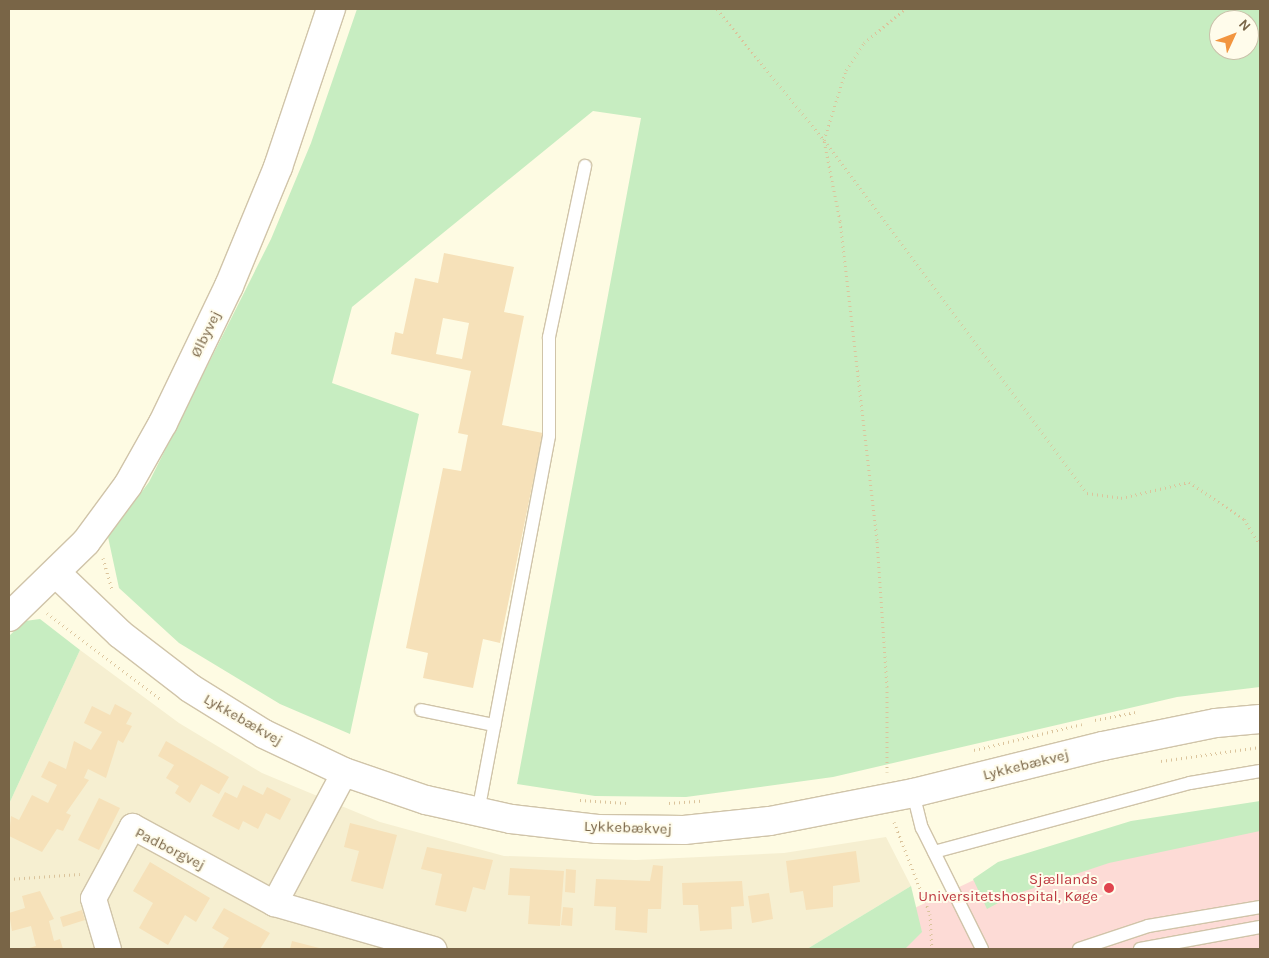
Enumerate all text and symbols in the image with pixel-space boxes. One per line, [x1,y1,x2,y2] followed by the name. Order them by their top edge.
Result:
[1209,10,1259,60] north arrow
[1235,16,1254,35] text: N
[187,308,225,360] street label: Ølbyvej
[200,690,286,750] street label: Lykkebækvej
[981,746,1071,784] street label: Lykkebækvej
[584,817,672,839] street label: Lykkebækvej
[132,824,208,874] street label: Padborgvej
[918,870,1098,905] place label: Sjællands Universitetshospital, Køge
[1102,881,1116,895] marker: Sjællands Universitetshospital, Køge

